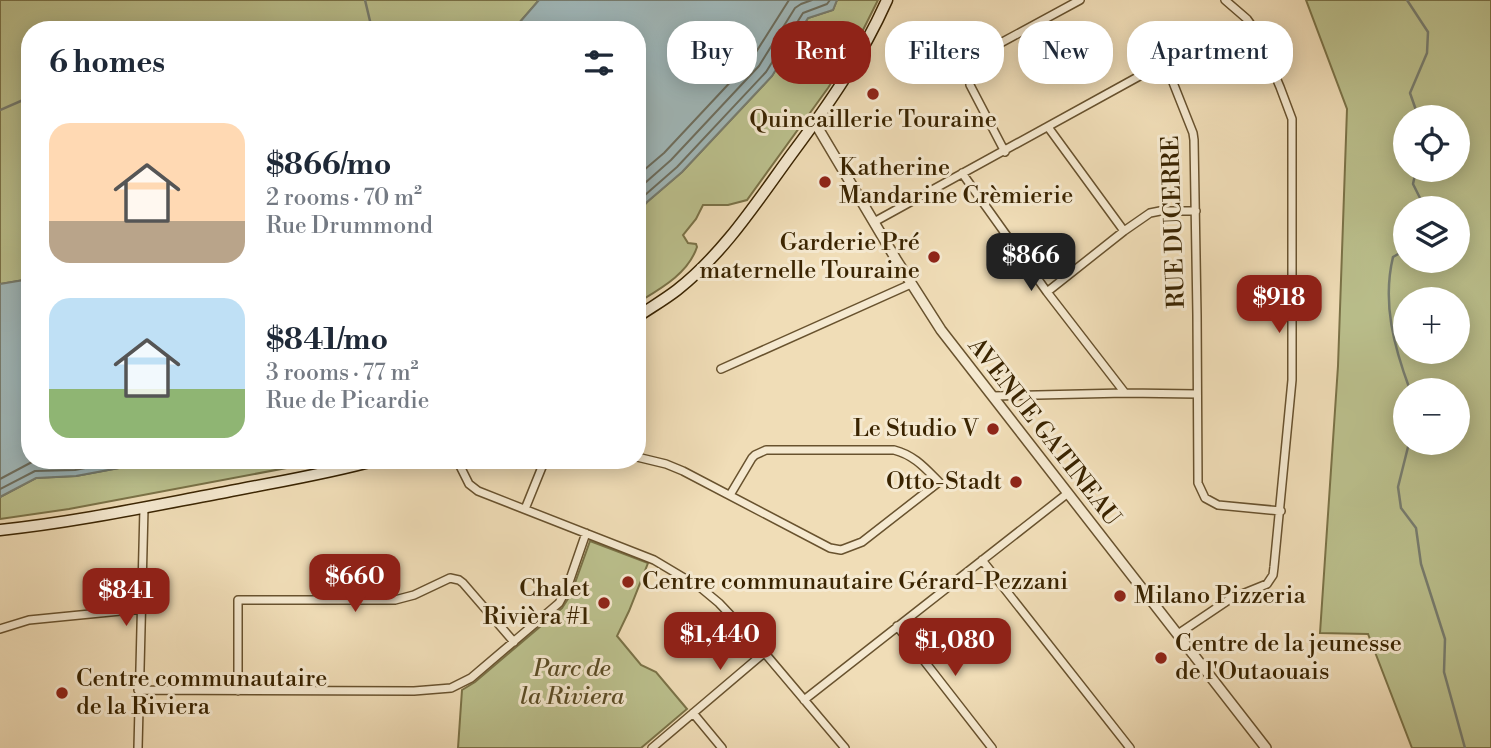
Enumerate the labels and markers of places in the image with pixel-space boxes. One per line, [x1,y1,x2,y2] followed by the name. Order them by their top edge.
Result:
[865,86,881,102] marker: Quincaillerie Touraine
[749,105,997,135] place label: Quincaillerie Touraine
[839,153,1073,211] place label: Katherine Mandarine Crèmierie
[817,174,833,190] marker: Katherine Mandarine Crèmierie
[699,228,920,286] place label: Garderie Pré maternelle Touraine
[990,233,1072,293] pin: $866
[926,249,942,265] marker: Garderie Pré maternelle Touraine
[1238,276,1320,335] pin: $918
[853,414,980,444] place label: Le Studio V
[985,421,1001,437] marker: Le Studio V
[886,467,1002,497] place label: Otto-Stadt
[1008,474,1024,490] marker: Otto-Stadt
[314,554,396,614] pin: $660
[642,567,1068,597] place label: Centre communautaire Gérard-Pezzani
[85,568,167,628] pin: $841
[483,574,591,632] place label: Chalet Rivièra #1
[620,574,636,590] marker: Centre communautaire Gérard-Pezzani
[1134,581,1306,611] place label: Milano Pizzeria
[1112,588,1128,604] marker: Milano Pizzeria
[596,595,612,611] marker: Chalet Rivièra #1
[663,612,777,672] pin: $1,440
[898,618,1012,678] pin: $1,080
[1175,629,1402,687] place label: Centre de la jeunesse de l'Outaouais
[1153,650,1169,666] marker: Centre de la jeunesse de l'Outaouais
[76,664,327,722] place label: Centre communautaire de la Riviera
[54,685,70,701] marker: Centre communautaire de la Riviera

